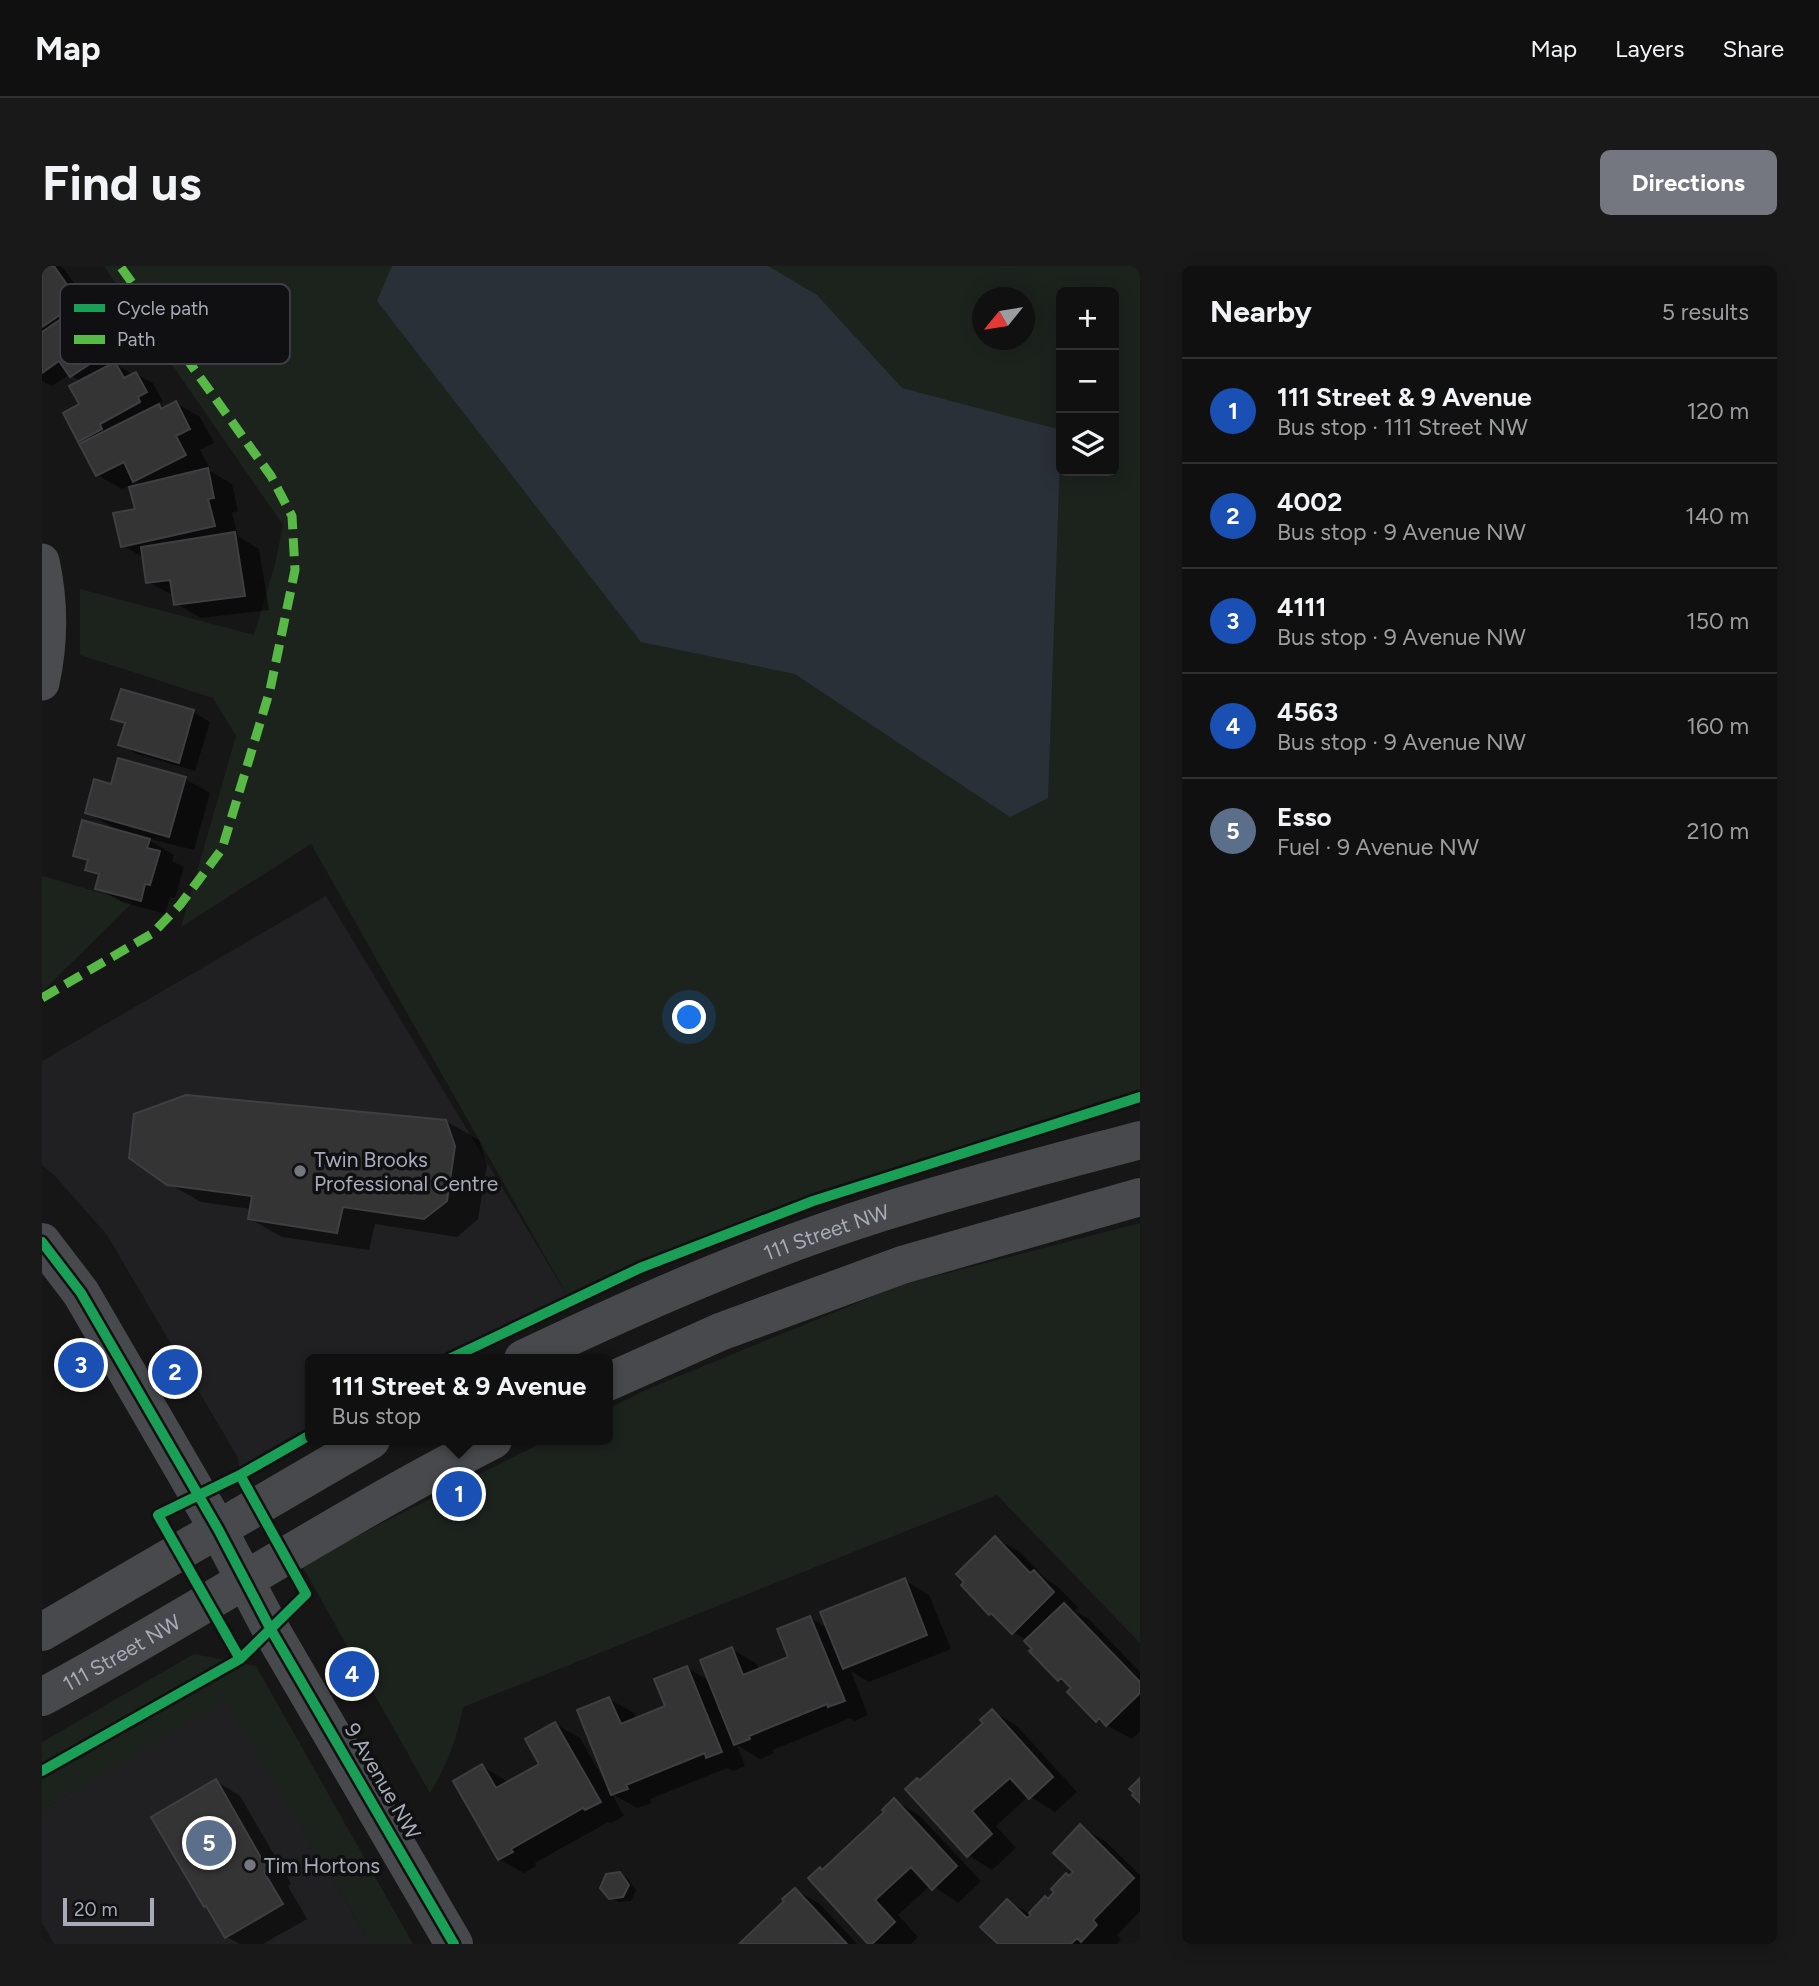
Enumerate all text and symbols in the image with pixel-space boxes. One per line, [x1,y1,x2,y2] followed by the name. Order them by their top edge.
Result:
[35,29,101,68] text: Map
[1530,34,1577,63] text: Map
[1615,34,1684,63] text: Layers
[1722,34,1784,63] text: Share
[1600,150,1777,215] button: Directions
[42,153,201,212] text: Find us
[60,284,290,364] legend
[972,287,1035,350] north arrow
[1056,287,1119,476] map controls
[1056,287,1119,350] button: +
[1210,293,1312,330] text: Nearby
[117,297,209,320] text: Cycle path
[1662,298,1749,326] text: 5 results
[117,328,155,351] text: Path
[1056,350,1119,413] button: −
[1277,381,1532,413] text: 111 Street & 9 Avenue
[1228,397,1238,425] text: 1
[1687,397,1749,425] text: 120 m
[1056,413,1119,476] button: layers
[1277,413,1528,441] text: Bus stop · 111 Street NW
[1277,486,1342,518] text: 4002
[1226,502,1240,530] text: 2
[1685,502,1749,530] text: 140 m
[1277,518,1526,546] text: Bus stop · 9 Avenue NW
[1277,591,1326,623] text: 4111
[1227,607,1239,635] text: 3
[1686,607,1749,635] text: 150 m
[1277,623,1526,651] text: Bus stop · 9 Avenue NW
[1277,696,1338,728] text: 4563
[1226,712,1240,740] text: 4
[1686,712,1749,740] text: 160 m
[1277,728,1526,756] text: Bus stop · 9 Avenue NW
[1277,801,1332,833] text: Esso
[1226,817,1240,845] text: 5
[1687,817,1749,845] text: 210 m
[1277,833,1479,861] text: Fuel · 9 Avenue NW
[672,1000,706,1034] your location
[314,1147,498,1196] place label: Twin Brooks Professional Centre
[292,1163,308,1179] marker: Twin Brooks Professional Centre
[760,1198,892,1265] street label: 111 Street NW
[58,1339,104,1391] pin: 3
[152,1346,198,1398] pin: 2
[305,1354,613,1445] popup
[332,1370,586,1402] text: 111 Street & 9 Avenue
[332,1402,421,1430] text: Bus stop
[436,1468,482,1520] pin: 1
[58,1609,185,1696] street label: 111 Street NW
[329,1648,375,1700] pin: 4
[340,1719,426,1843] street label: 9 Avenue NW
[186,1817,232,1869] pin: 5
[264,1853,380,1878] place label: Tim Hortons
[242,1857,258,1873] marker: Tim Hortons
[63,1895,154,1927] scale bar
[74,1898,118,1921] text: 20 m

